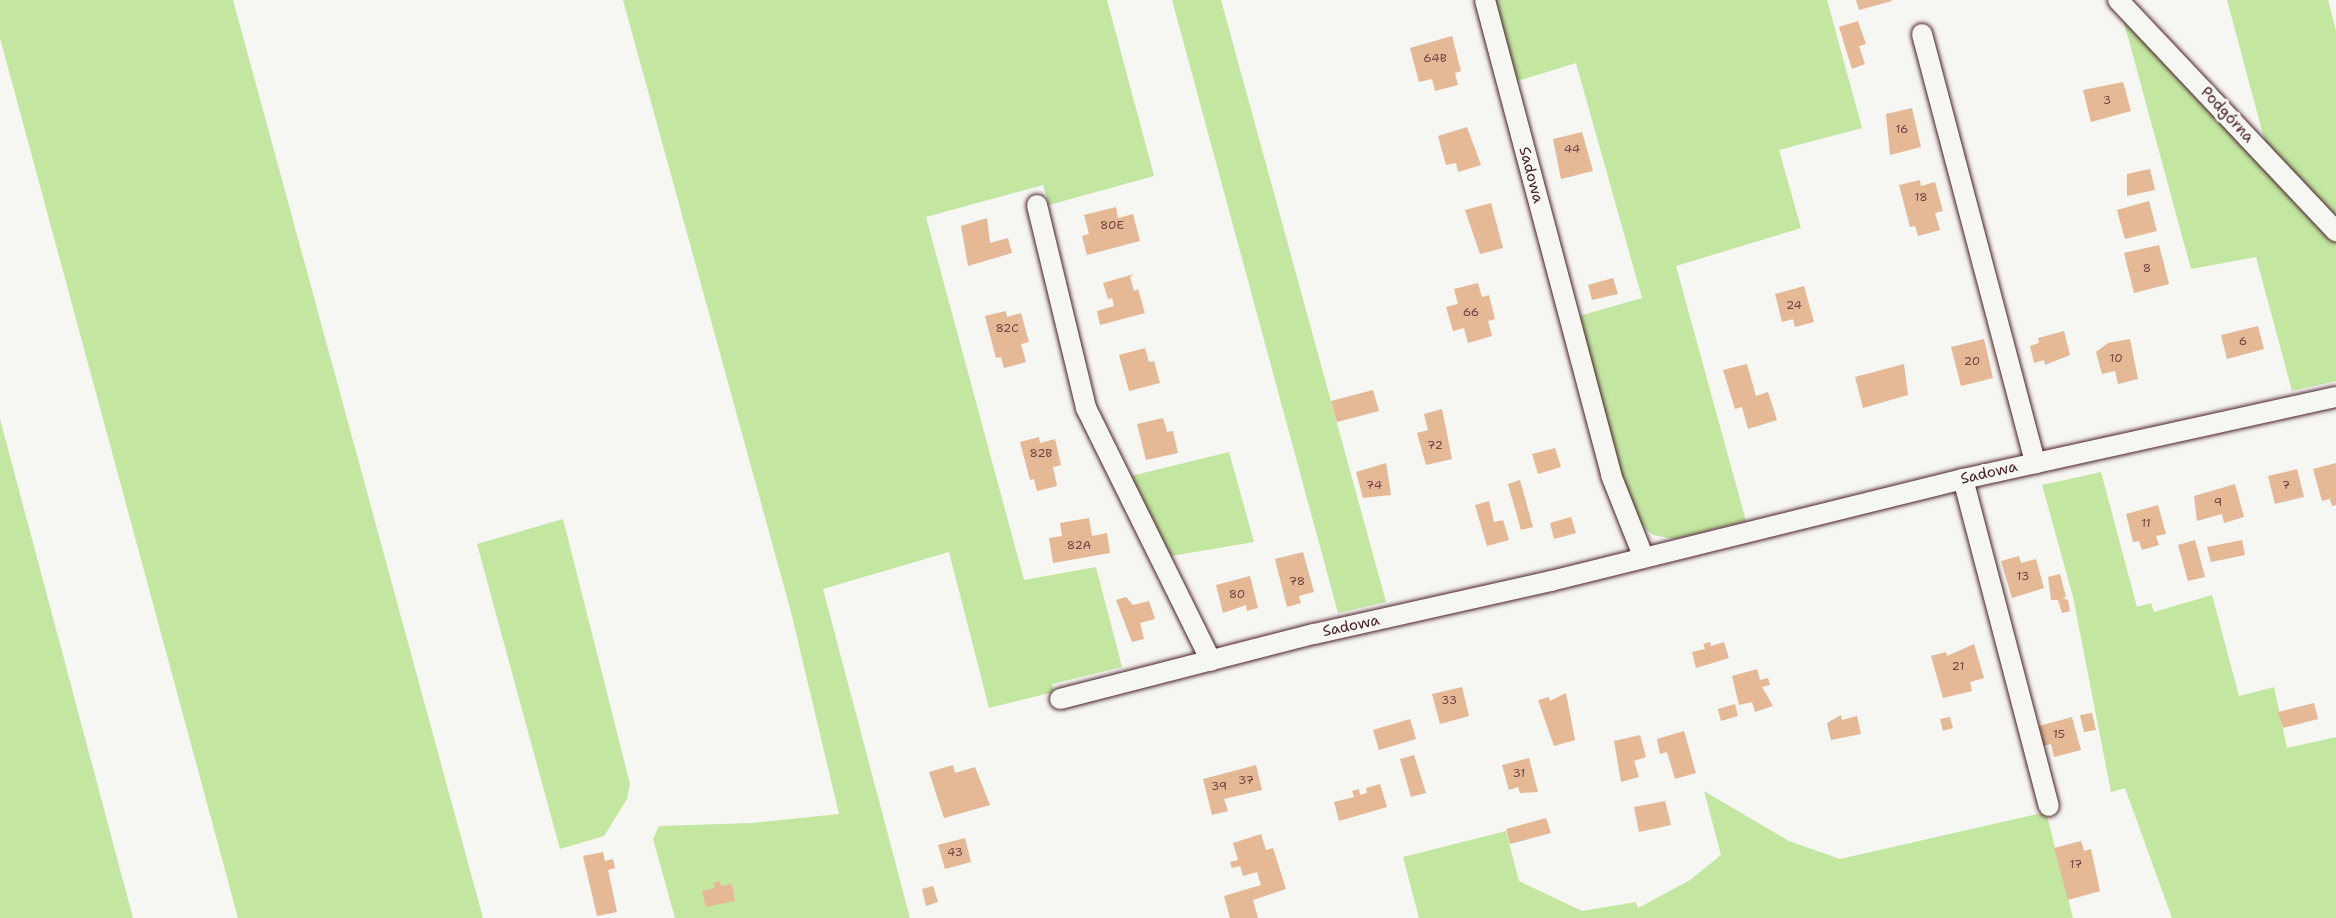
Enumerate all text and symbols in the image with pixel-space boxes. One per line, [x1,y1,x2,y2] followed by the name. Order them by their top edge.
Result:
[1423,52,1447,66] house number: 64B
[2197,83,2257,147] street label: Podgórna
[2103,94,2111,108] house number: 3
[1895,123,1909,137] house number: 16
[1564,143,1580,157] house number: 44
[1515,145,1547,205] street label: Sadowa
[1914,191,1928,205] house number: 18
[1100,219,1124,233] house number: 80E
[2143,262,2151,276] house number: 8
[1786,299,1802,313] house number: 24
[1463,306,1479,320] house number: 66
[995,322,1019,336] house number: 82C
[2239,335,2247,349] house number: 6
[2109,352,2123,366] house number: 10
[1964,355,1980,369] house number: 20
[1427,439,1443,453] house number: 72
[1030,447,1052,461] house number: 82B
[1959,458,2019,488] street label: Sadowa
[1366,479,1382,493] house number: 74
[2282,479,2290,493] house number: 7
[2214,496,2222,510] house number: 9
[2141,517,2151,531] house number: 11
[1067,539,1091,553] house number: 82A
[2017,570,2029,584] house number: 13
[1289,575,1305,589] house number: 78
[1229,588,1245,602] house number: 80
[1321,611,1381,641] street label: Sadowa
[1952,660,1964,674] house number: 21
[1441,694,1457,708] house number: 33
[2053,728,2065,742] house number: 15
[1513,767,1525,781] house number: 31
[1238,774,1254,788] house number: 37
[1211,780,1227,794] house number: 39
[947,846,963,860] house number: 43
[2070,858,2082,872] house number: 17

